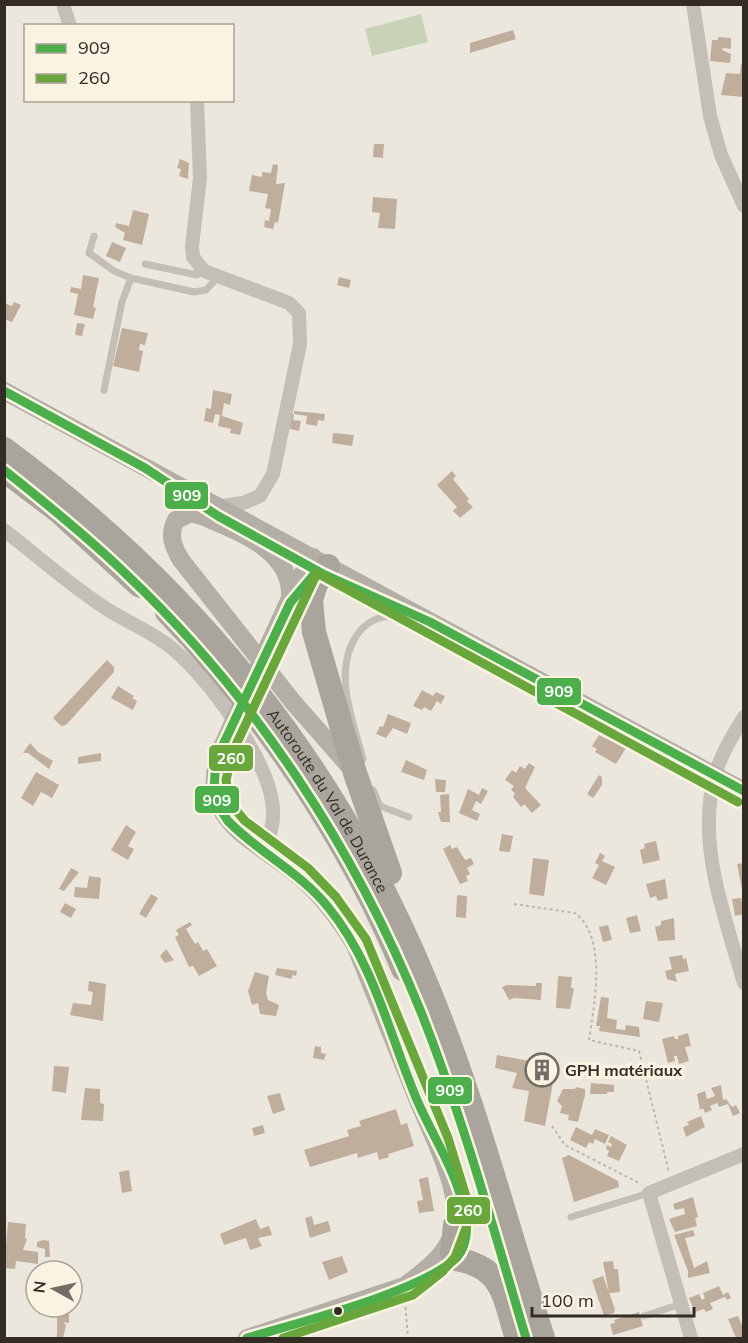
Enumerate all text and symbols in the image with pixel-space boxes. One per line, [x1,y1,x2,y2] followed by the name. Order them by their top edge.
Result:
[24,24,234,102] legend
[78,36,110,59] text: 909
[78,66,110,89] text: 260
[164,481,209,510] line badge: 909
[173,485,201,505] text: 909
[536,677,582,706] line badge: 909
[545,681,573,701] text: 909
[263,704,393,896] street label: Autoroute du Val de Durance
[208,744,254,772] line badge: 260
[217,748,245,768] text: 260
[194,785,240,814] line badge: 909
[203,790,231,810] text: 909
[524,1052,560,1088] building icon: GPH matériaux
[565,1060,682,1080] place label: GPH matériaux
[427,1076,473,1105] line badge: 909
[436,1080,464,1100] text: 909
[446,1196,491,1225] line badge: 260
[454,1200,482,1220] text: 260
[24,1259,84,1319] north arrow
[28,1280,50,1294] text: N
[532,1280,694,1318] scale bar
[541,1289,594,1312] text: 100 m
[332,1305,344,1317] unlabelled marker

